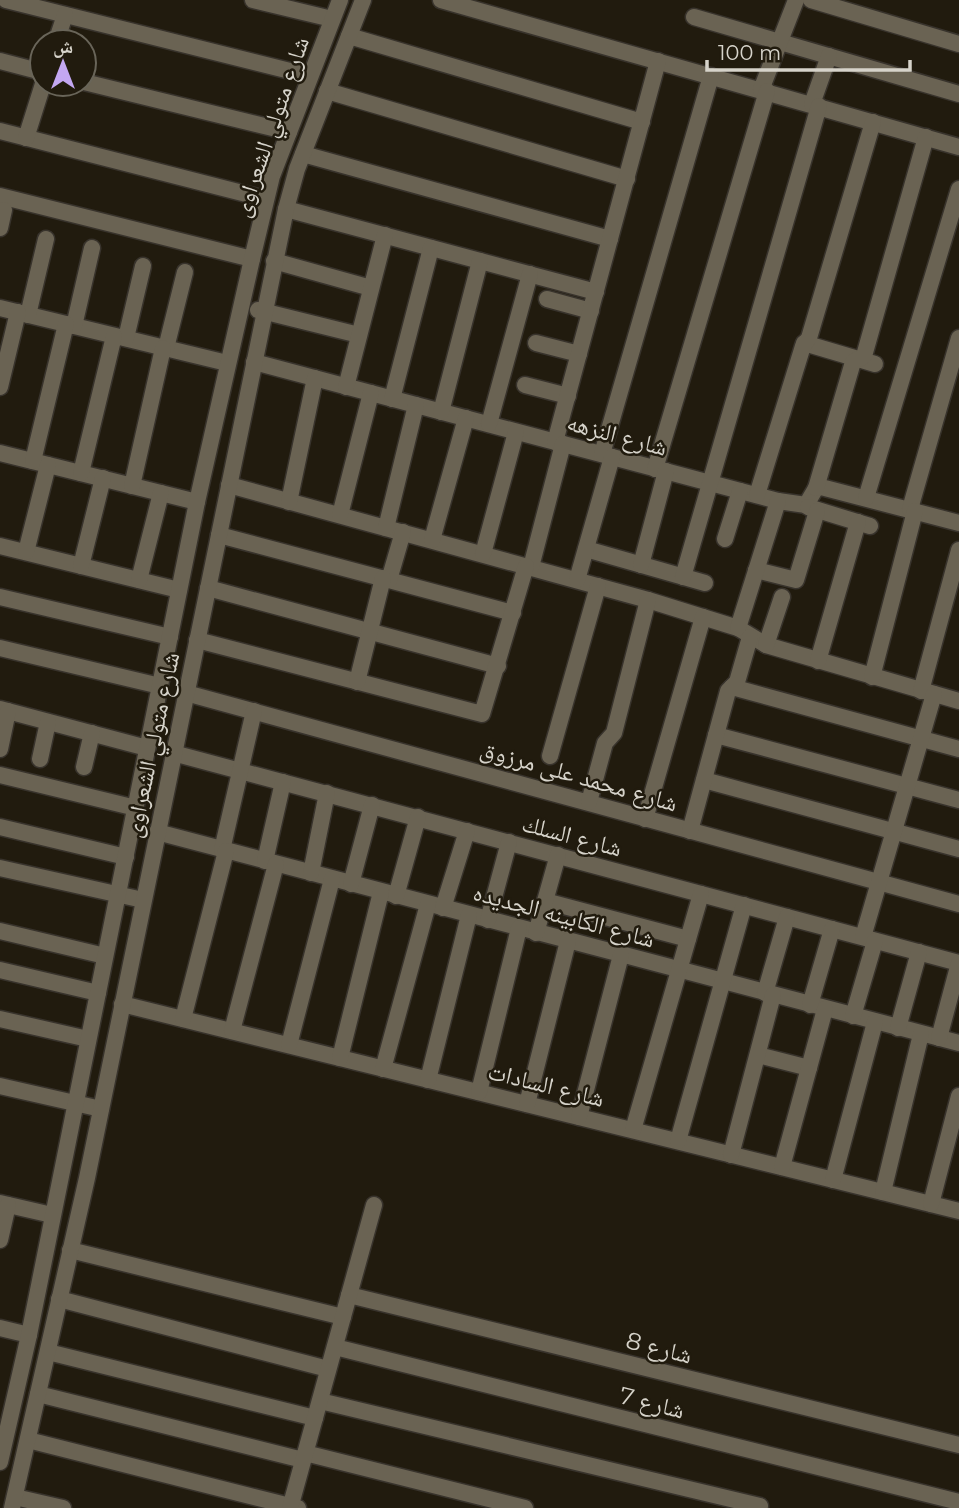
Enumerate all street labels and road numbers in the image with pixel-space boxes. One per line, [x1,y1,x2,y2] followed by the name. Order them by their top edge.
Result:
[226,33,320,222] street label: شارع متولي الشعراوى
[564,407,670,463] street label: شارع النزهه
[118,650,190,841] street label: شارع متولي الشعراوى
[477,733,681,819] street label: شارع محمد على مرزوق
[519,808,625,864] street label: شارع السلك
[470,877,658,955] street label: شارع الكابينه الجديده
[485,1056,607,1114] street label: شارع السادات
[623,1325,695,1371] street label: شارع 8
[616,1380,688,1426] street label: شارع 7

